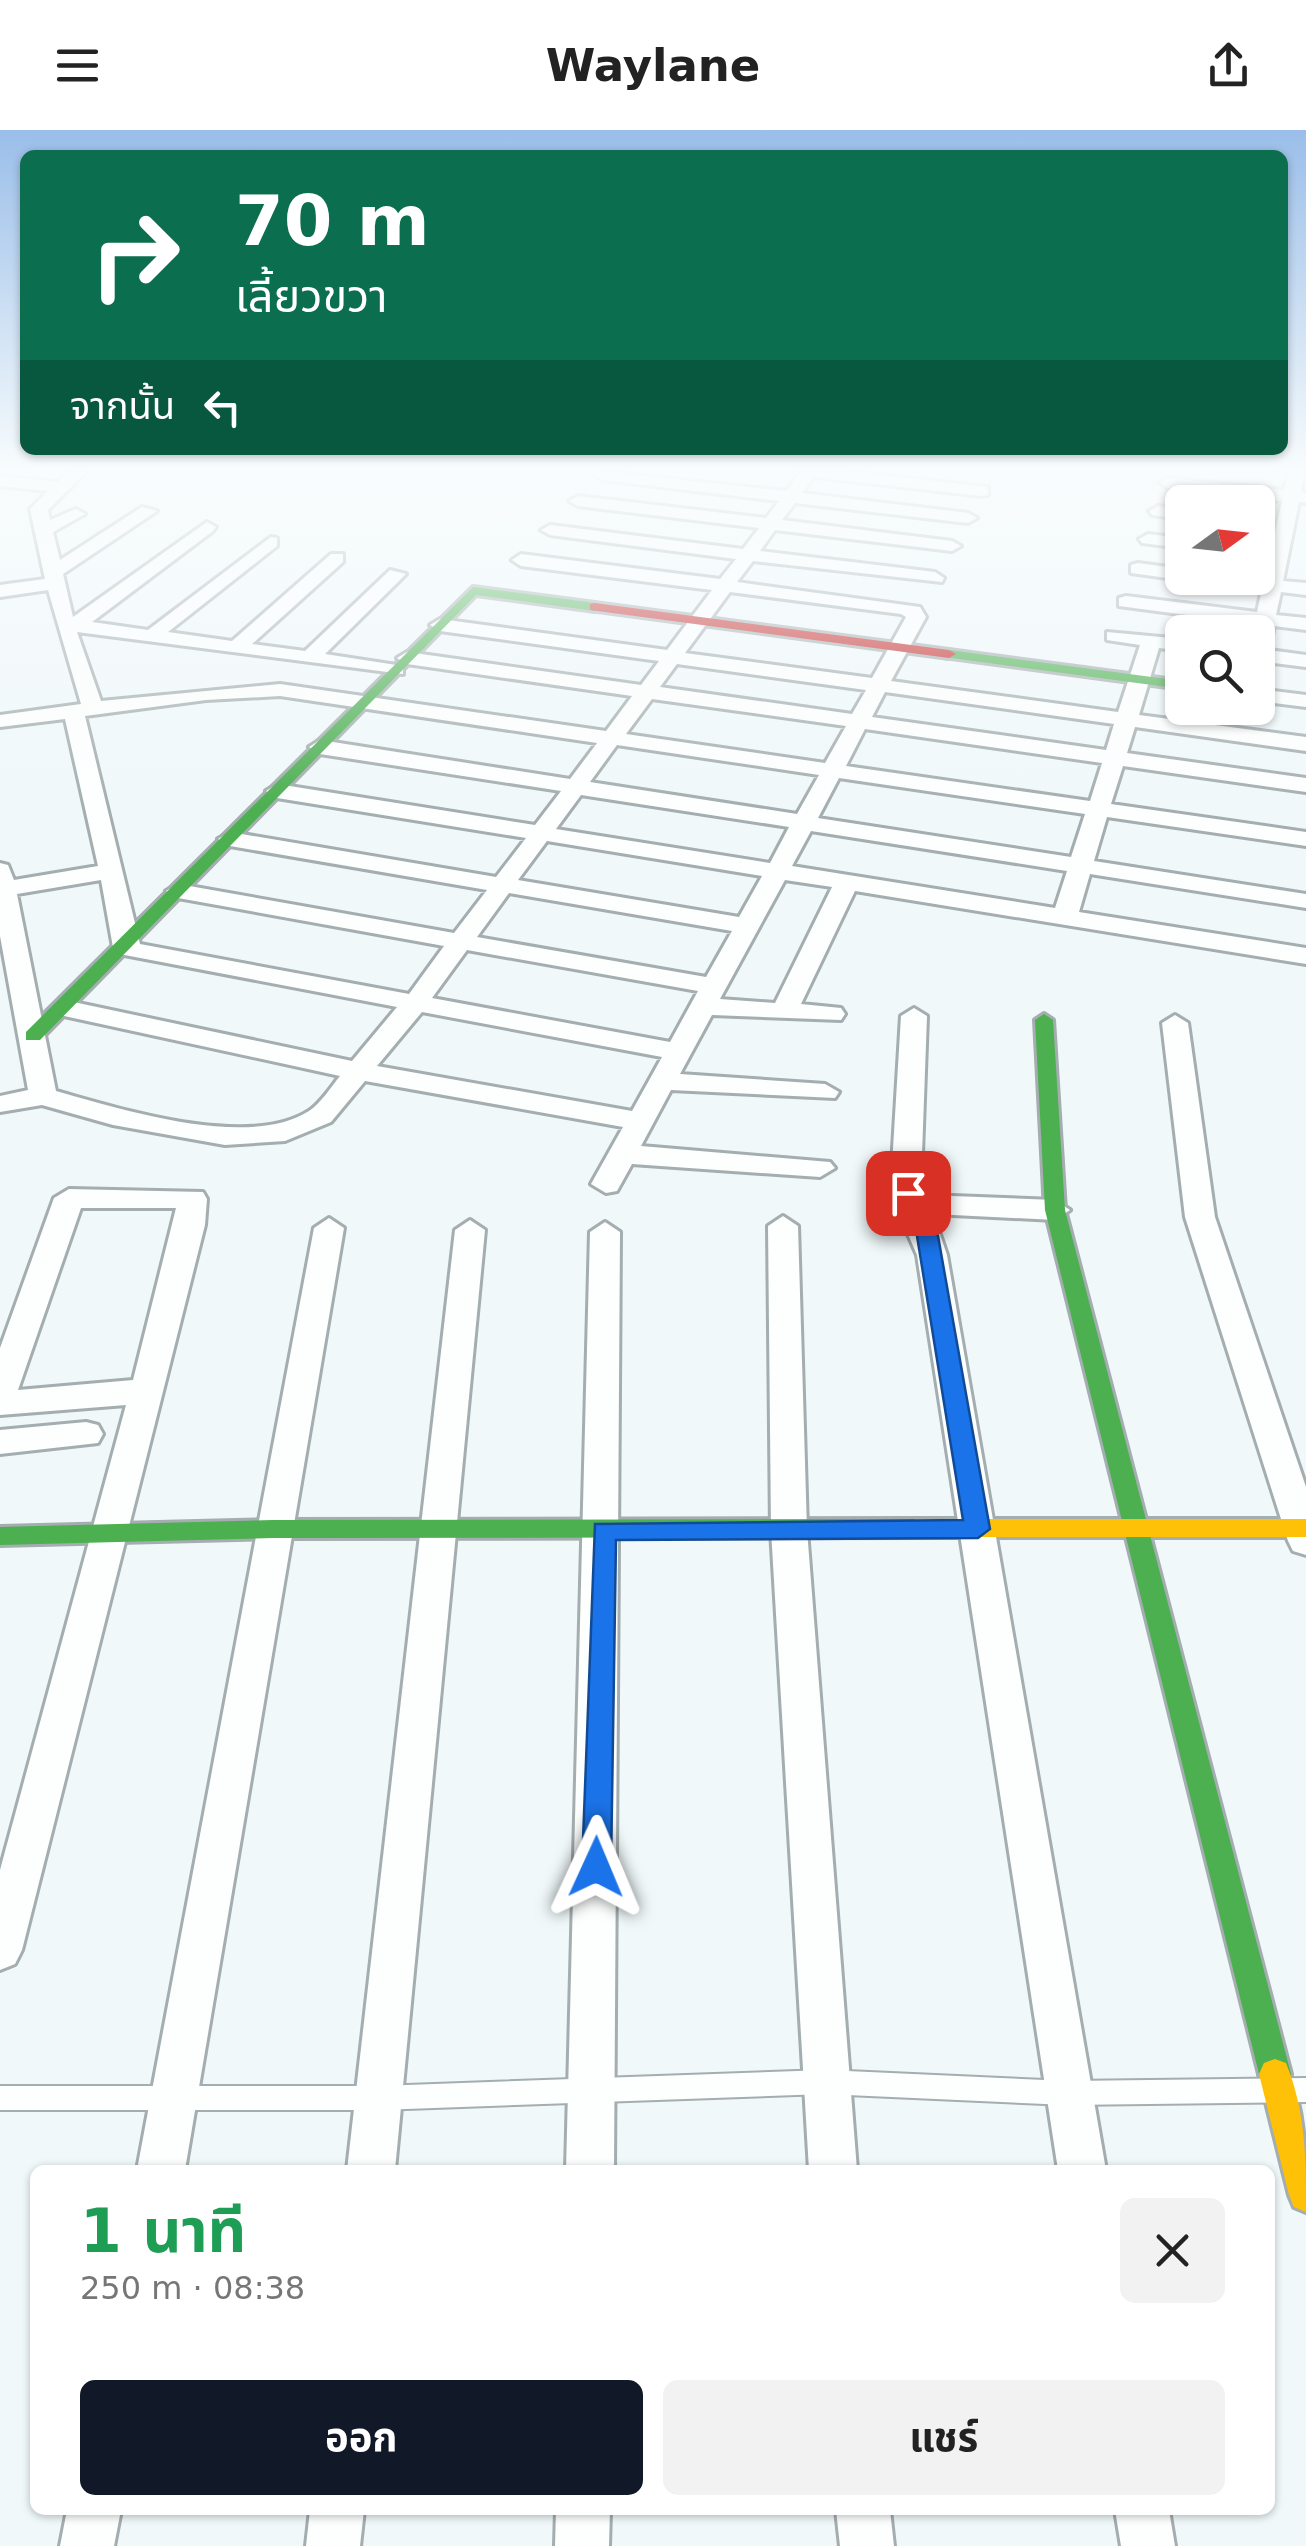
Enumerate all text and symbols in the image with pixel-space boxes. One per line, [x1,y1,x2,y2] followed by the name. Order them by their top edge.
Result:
[50,38,105,93] icon: menu
[1201,38,1256,93] icon: share
[546,39,760,92] text: Waylane
[235,180,430,262] text: 70 m
[70,190,200,320] icon: right
[235,270,387,323] text: เลี้ยวขวา
[195,380,250,435] icon: left
[70,384,175,428] text: จากนั้น
[1165,485,1275,595] north arrow
[1165,485,1275,725] map controls
[1165,615,1275,725] button: search
[866,1151,951,1236] pin
[881,1166,936,1221] icon: arrive
[544,1815,648,1919] position arrow
[80,2196,246,2266] text: 1 นาที
[1120,2198,1225,2303] button: close
[80,2269,305,2307] text: 250 m · 08:38
[80,2380,643,2495] button: ออก
[663,2380,1225,2495] button: แชร์

